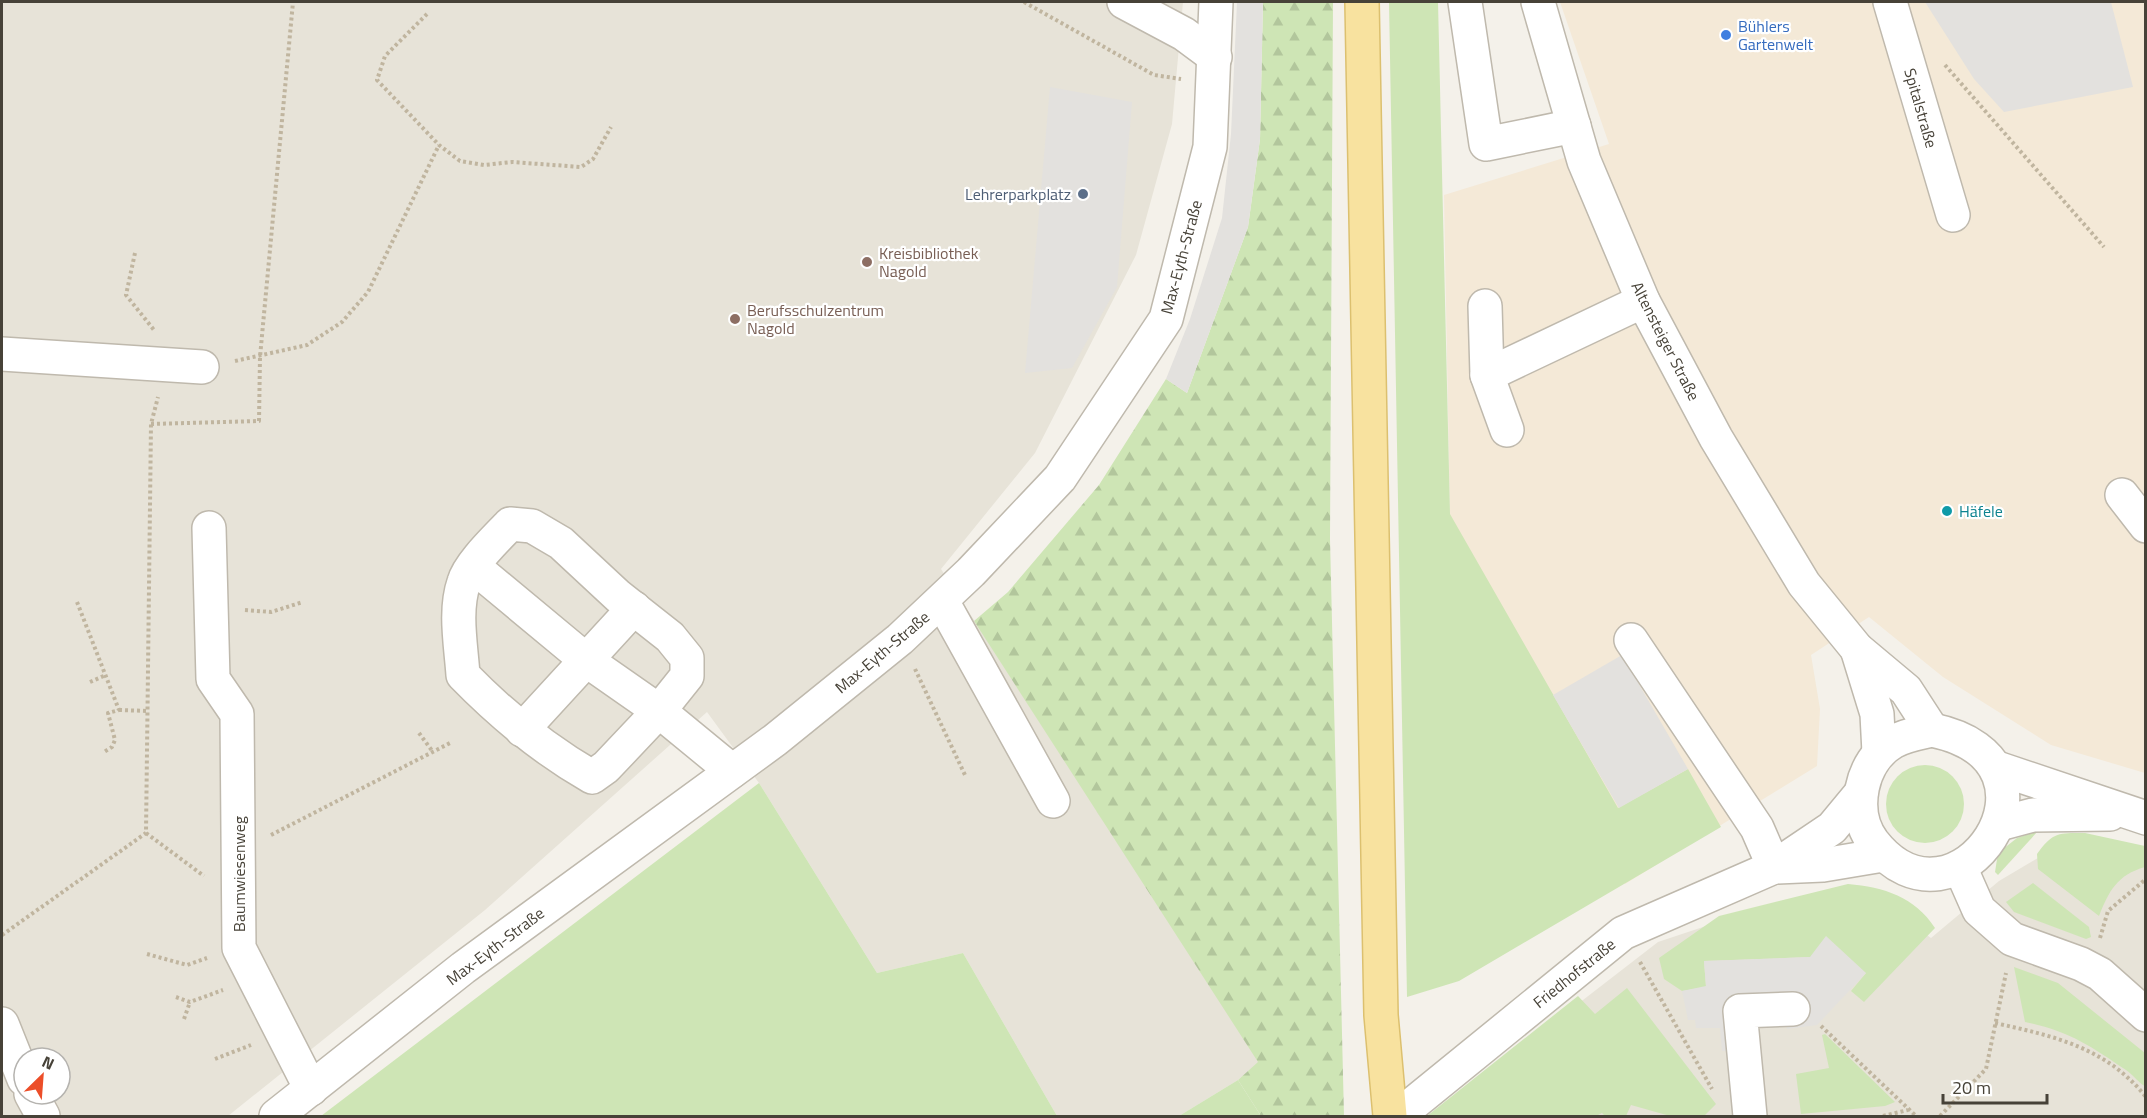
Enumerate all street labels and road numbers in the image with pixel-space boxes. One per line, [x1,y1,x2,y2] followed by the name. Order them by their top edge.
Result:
[1898,65,1944,151] street label: Spitalstraße
[1154,197,1208,317] street label: Max-Eyth-Straße
[1626,277,1706,405] street label: Altensteiger Straße
[829,605,935,699] street label: Max-Eyth-Straße
[227,816,251,932] street label: Baumwiesenweg
[441,901,549,991] street label: Max-Eyth-Straße
[1528,932,1620,1014] street label: Friedhofstraße

